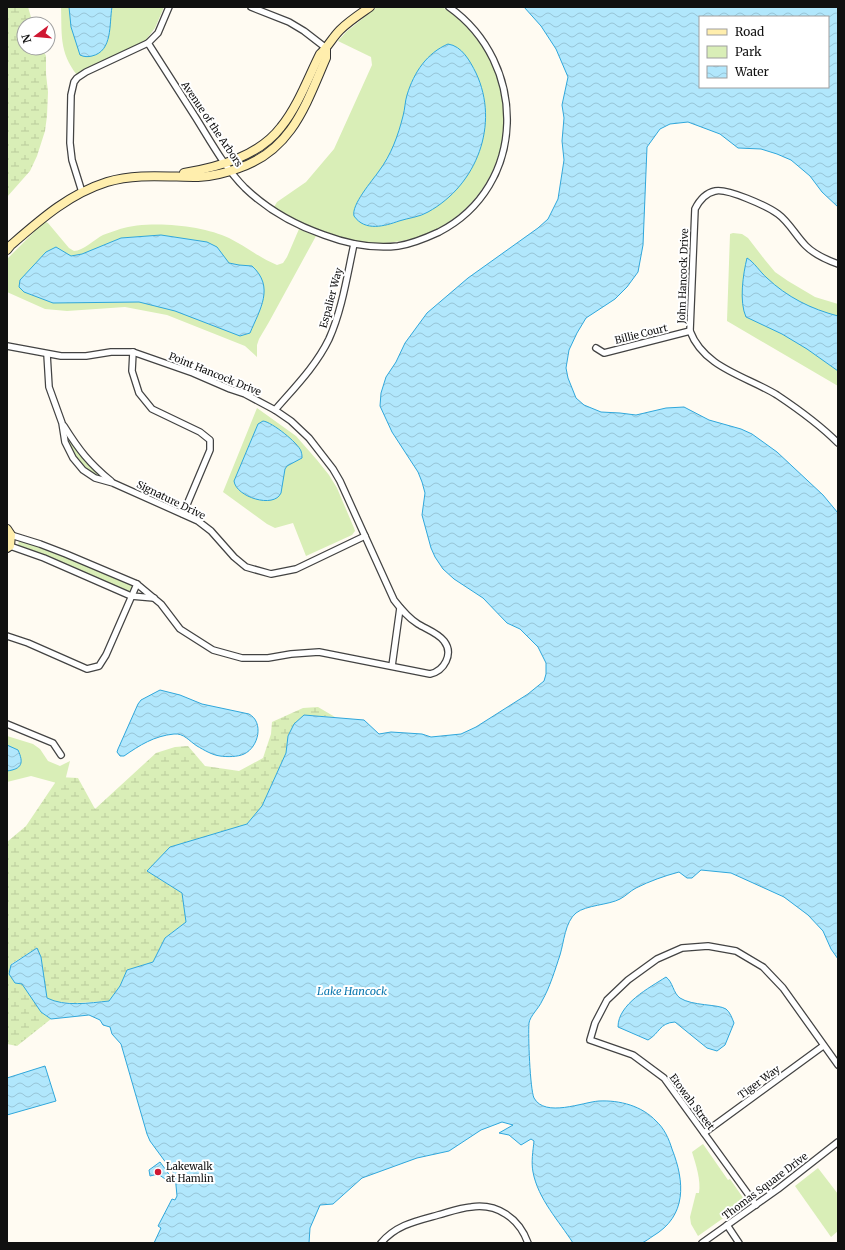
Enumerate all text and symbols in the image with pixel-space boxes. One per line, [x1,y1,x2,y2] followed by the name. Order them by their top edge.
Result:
[16,16,56,56] north arrow
[699,16,829,88] legend
[735,24,764,39] text: Road
[18,32,34,45] text: N
[735,44,762,59] text: Park
[734,64,770,79] text: Water
[178,78,245,169] street label: Avenue of the Arbors
[675,228,691,325] street label: John Hancock Drive
[317,266,345,330] street label: Espalier Way
[613,321,669,347] street label: Billie Court
[167,350,263,398] street label: Point Hancock Drive
[134,478,208,522] street label: Signature Drive
[317,984,387,998] water label: Lake Hancock
[735,1062,783,1102] street label: Tiger Way
[667,1071,717,1133] street label: Etowah Street
[720,1150,810,1222] street label: Thomas Square Drive
[166,1160,214,1185] place label: Lakewalk at Hamlin
[153,1167,163,1177] marker: Lakewalk at Hamlin

